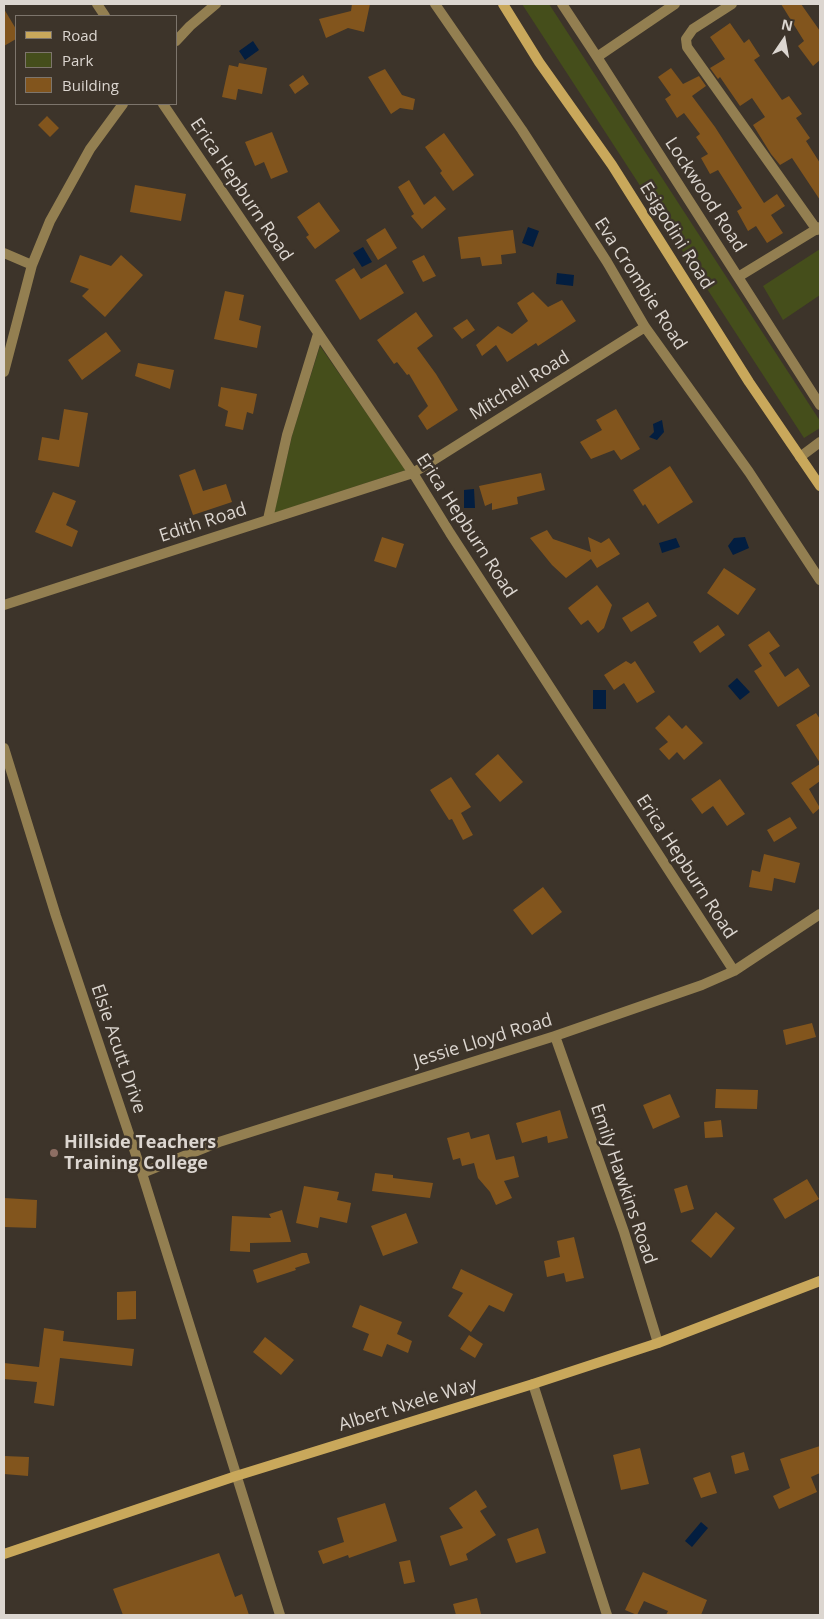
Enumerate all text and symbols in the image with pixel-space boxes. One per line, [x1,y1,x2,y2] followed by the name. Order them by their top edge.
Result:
[780,14,795,35] text: N
[15,15,178,105] legend
[759,15,809,65] north arrow
[62,25,98,45] text: Road
[62,50,93,70] text: Park
[62,75,119,95] text: Building
[185,114,297,266] street label: Erica Hepburn Road
[660,134,750,256] street label: Lockwood Road
[634,178,718,294] street label: Esigodini Road
[589,214,691,354] street label: Eva Crombie Road
[466,347,574,425] street label: Mitchell Road
[411,450,521,602] street label: Erica Hepburn Road
[157,499,249,547] street label: Edith Road
[631,791,741,943] street label: Erica Hepburn Road
[86,982,150,1116] street label: Elsie Acutt Drive
[411,1010,555,1072] street label: Jessie Lloyd Road
[585,1101,661,1267] street label: Emily Hawkins Road
[64,1132,216,1174] place label: Hillside Teachers Training College
[48,1147,60,1159] marker: Hillside Teachers Training College
[336,1374,480,1436] street label: Albert Nxele Way

